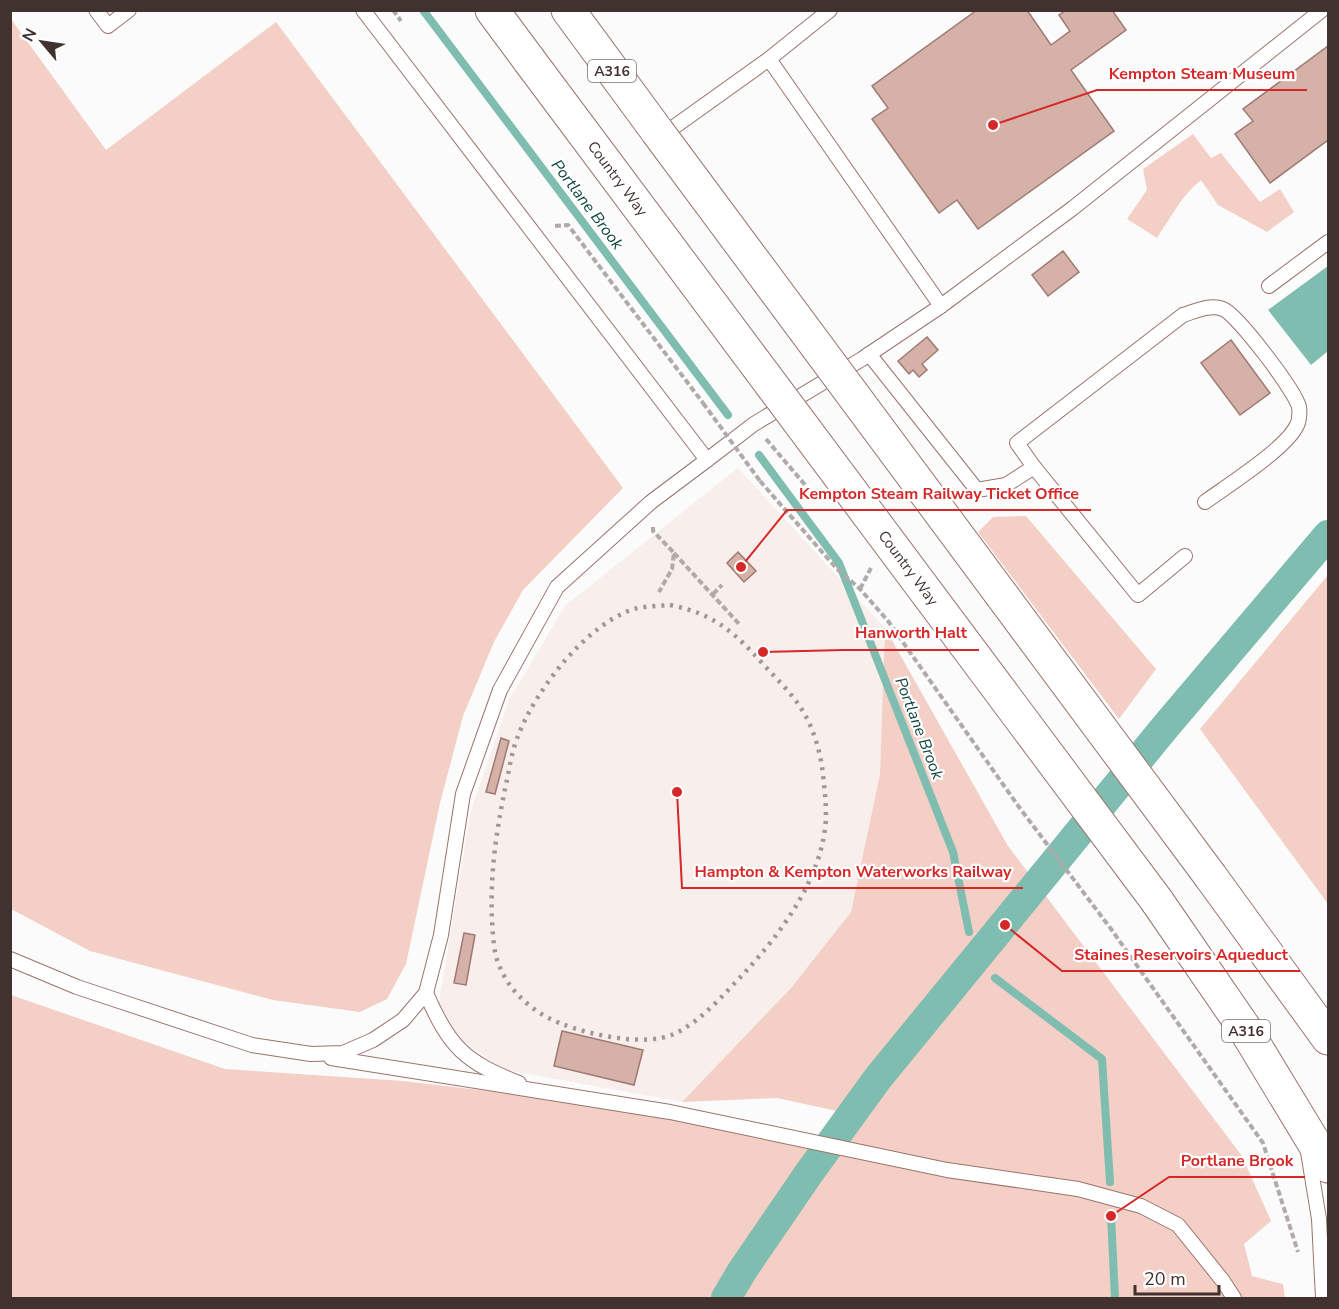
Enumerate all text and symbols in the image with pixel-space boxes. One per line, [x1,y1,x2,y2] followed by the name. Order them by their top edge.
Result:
[12,12,72,72] north arrow
[17,25,42,46] text: N
[1097,56,1307,90] callout: Kempton Steam Museum
[588,60,636,82] road number: A316
[1109,63,1295,85] text: Kempton Steam Museum
[583,137,652,220] street label: Country Way
[546,155,629,255] water label: Portlane Brook
[787,476,1091,510] callout: Kempton Steam Railway Ticket Office
[799,483,1079,505] text: Kempton Steam Railway Ticket Office
[874,526,943,610] street label: Country Way
[843,616,979,650] callout: Hanworth Halt
[855,622,968,644] text: Hanworth Halt
[890,674,949,783] water label: Portlane Brook
[682,854,1023,888] callout: Hampton & Kempton Waterworks Railway
[694,861,1012,883] text: Hampton & Kempton Waterworks Railway
[1062,937,1300,971] callout: Staines Reservoirs Aqueduct
[1074,944,1289,966] text: Staines Reservoirs Aqueduct
[1222,1020,1270,1042] road number: A316
[1169,1143,1305,1177] callout: Portlane Brook
[1181,1150,1294,1172] text: Portlane Brook
[1135,1258,1219,1296] scale bar
[1144,1267,1186,1291] text: 20 m

